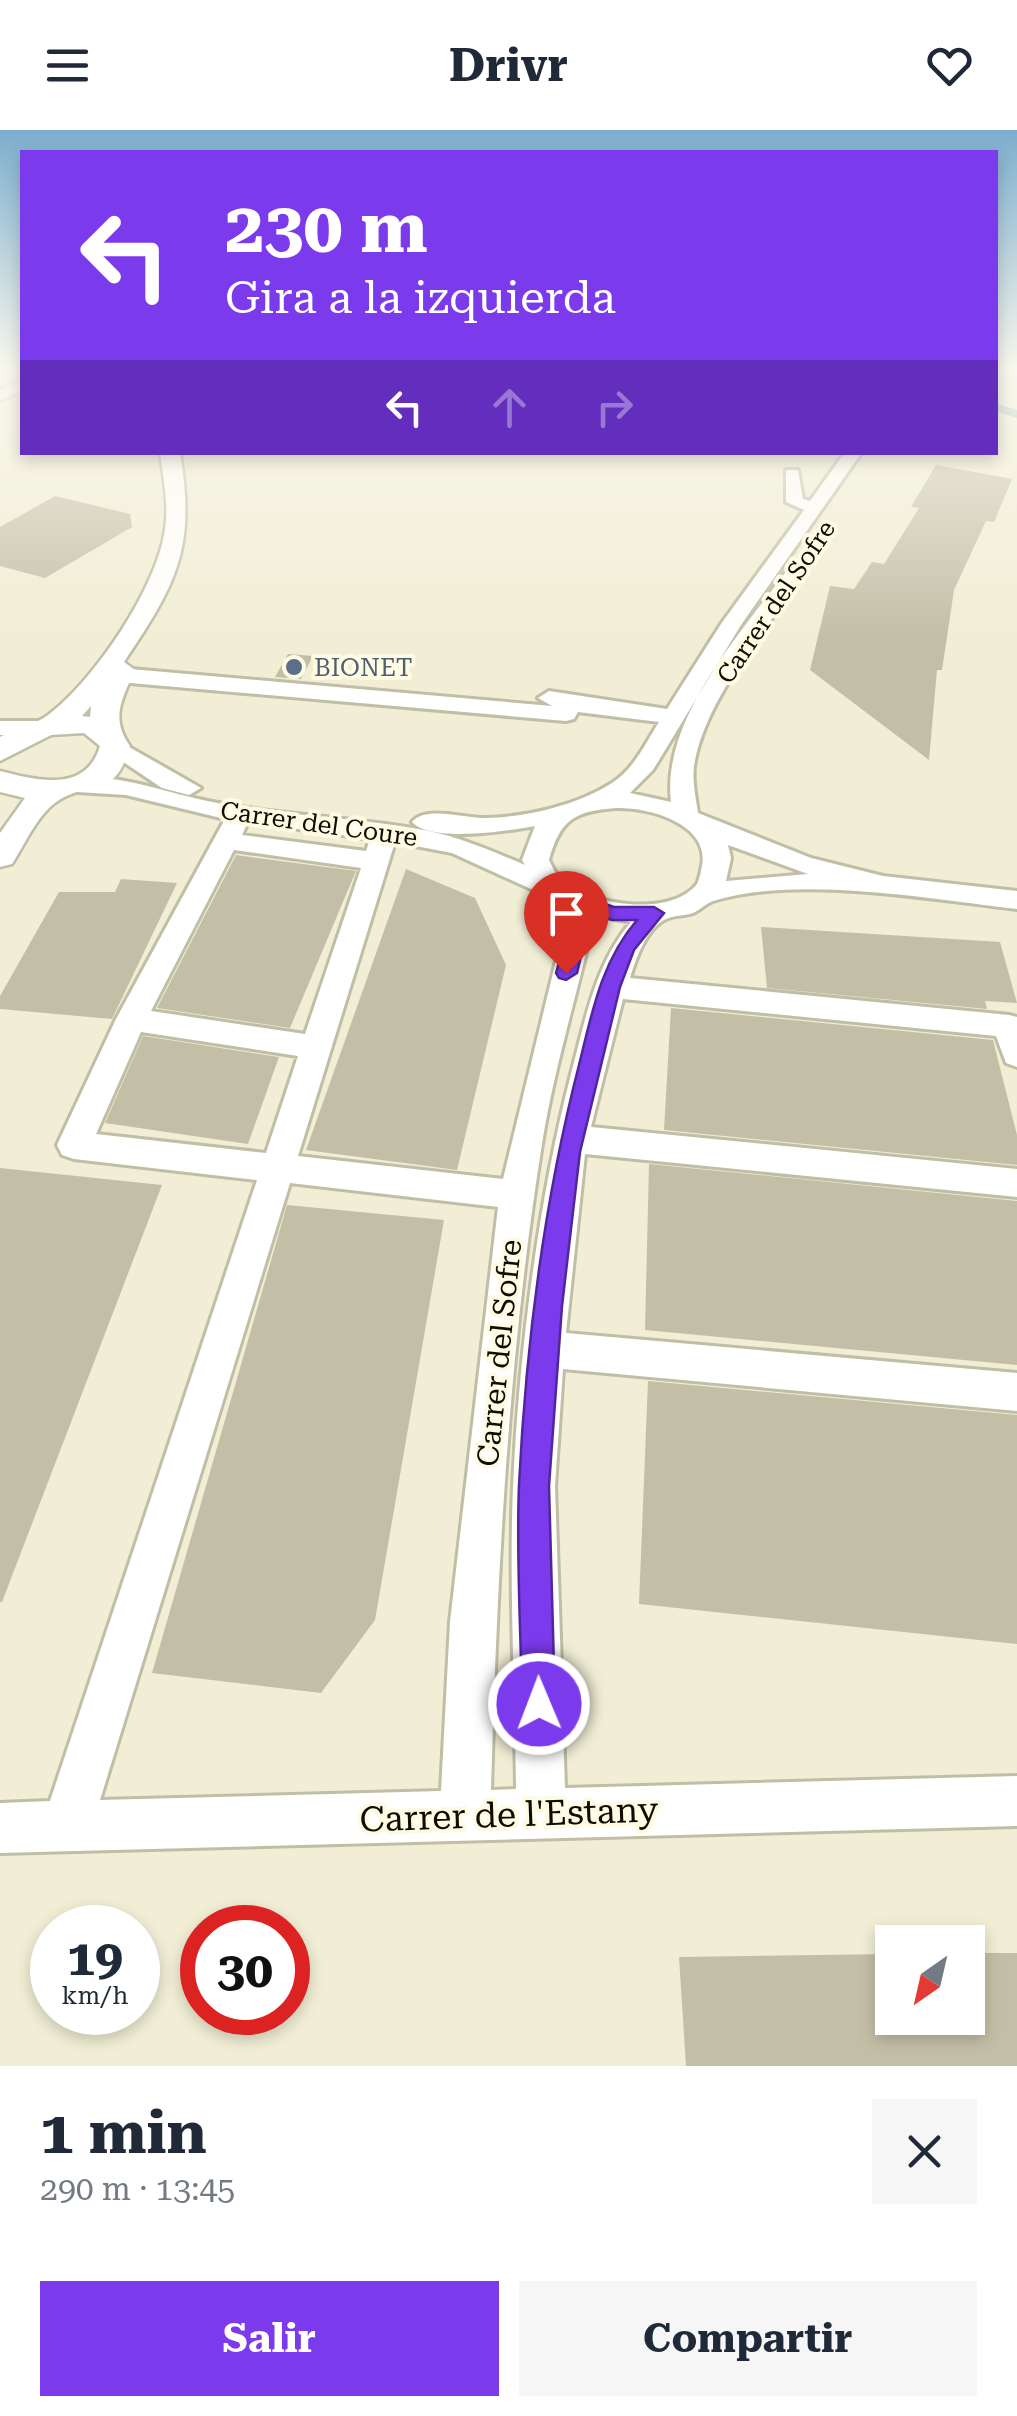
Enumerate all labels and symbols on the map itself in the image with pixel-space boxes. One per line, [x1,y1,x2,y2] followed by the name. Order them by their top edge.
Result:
[711,515,841,689] street label: Carrer del Sofre
[314,653,412,682] place label: BIONET
[283,656,305,678] marker: BIONET
[219,796,419,852] street label: Carrer del Coure
[524,871,609,974] pin
[470,1238,528,1468] street label: Carrer del Sofre
[487,1652,591,1756] position arrow
[359,1789,659,1841] street label: Carrer de l'Estany
[180,1905,310,2035] speed limit sign: 30
[875,1925,985,2035] north arrow

